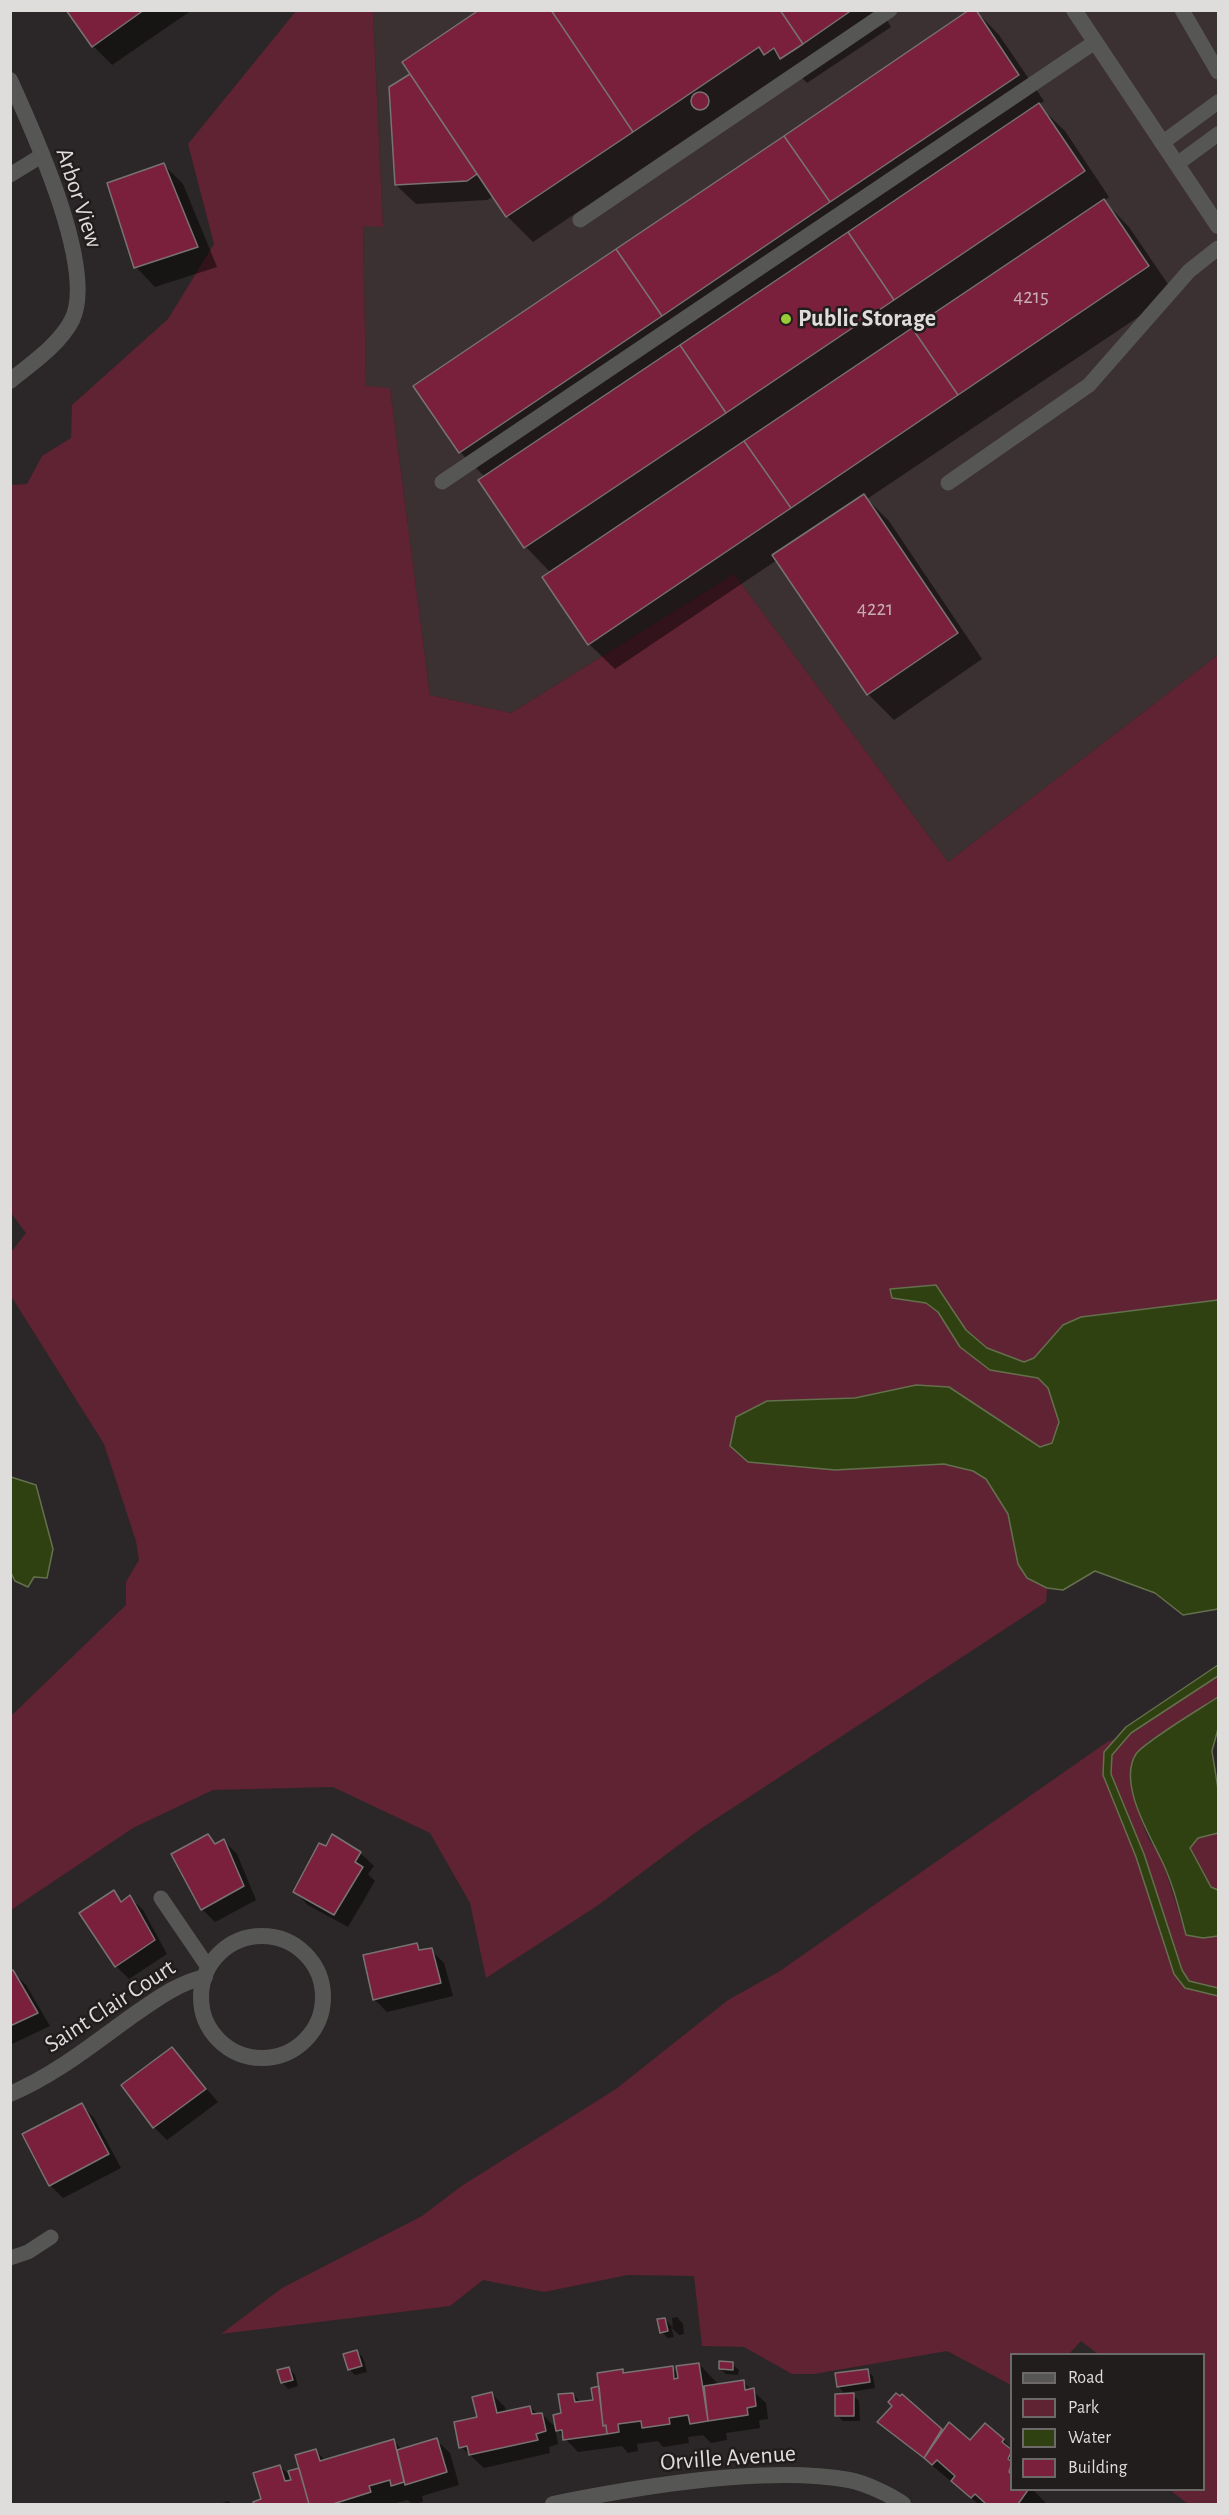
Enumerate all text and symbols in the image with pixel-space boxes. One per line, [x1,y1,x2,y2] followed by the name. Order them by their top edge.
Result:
[49,144,109,252] street label: Arbor View
[1013,284,1049,310] house number: 4215
[798,305,936,333] place label: Public Storage
[779,312,793,326] marker: Public Storage
[857,596,893,622] house number: 4221
[39,1953,181,2059] street label: Saint Clair Court
[1010,2353,1205,2491] legend
[1068,2369,1104,2387] text: Road
[1068,2399,1099,2417] text: Park
[1068,2429,1111,2447] text: Water
[659,2439,797,2477] street label: Orville Avenue
[1068,2459,1127,2477] text: Building

